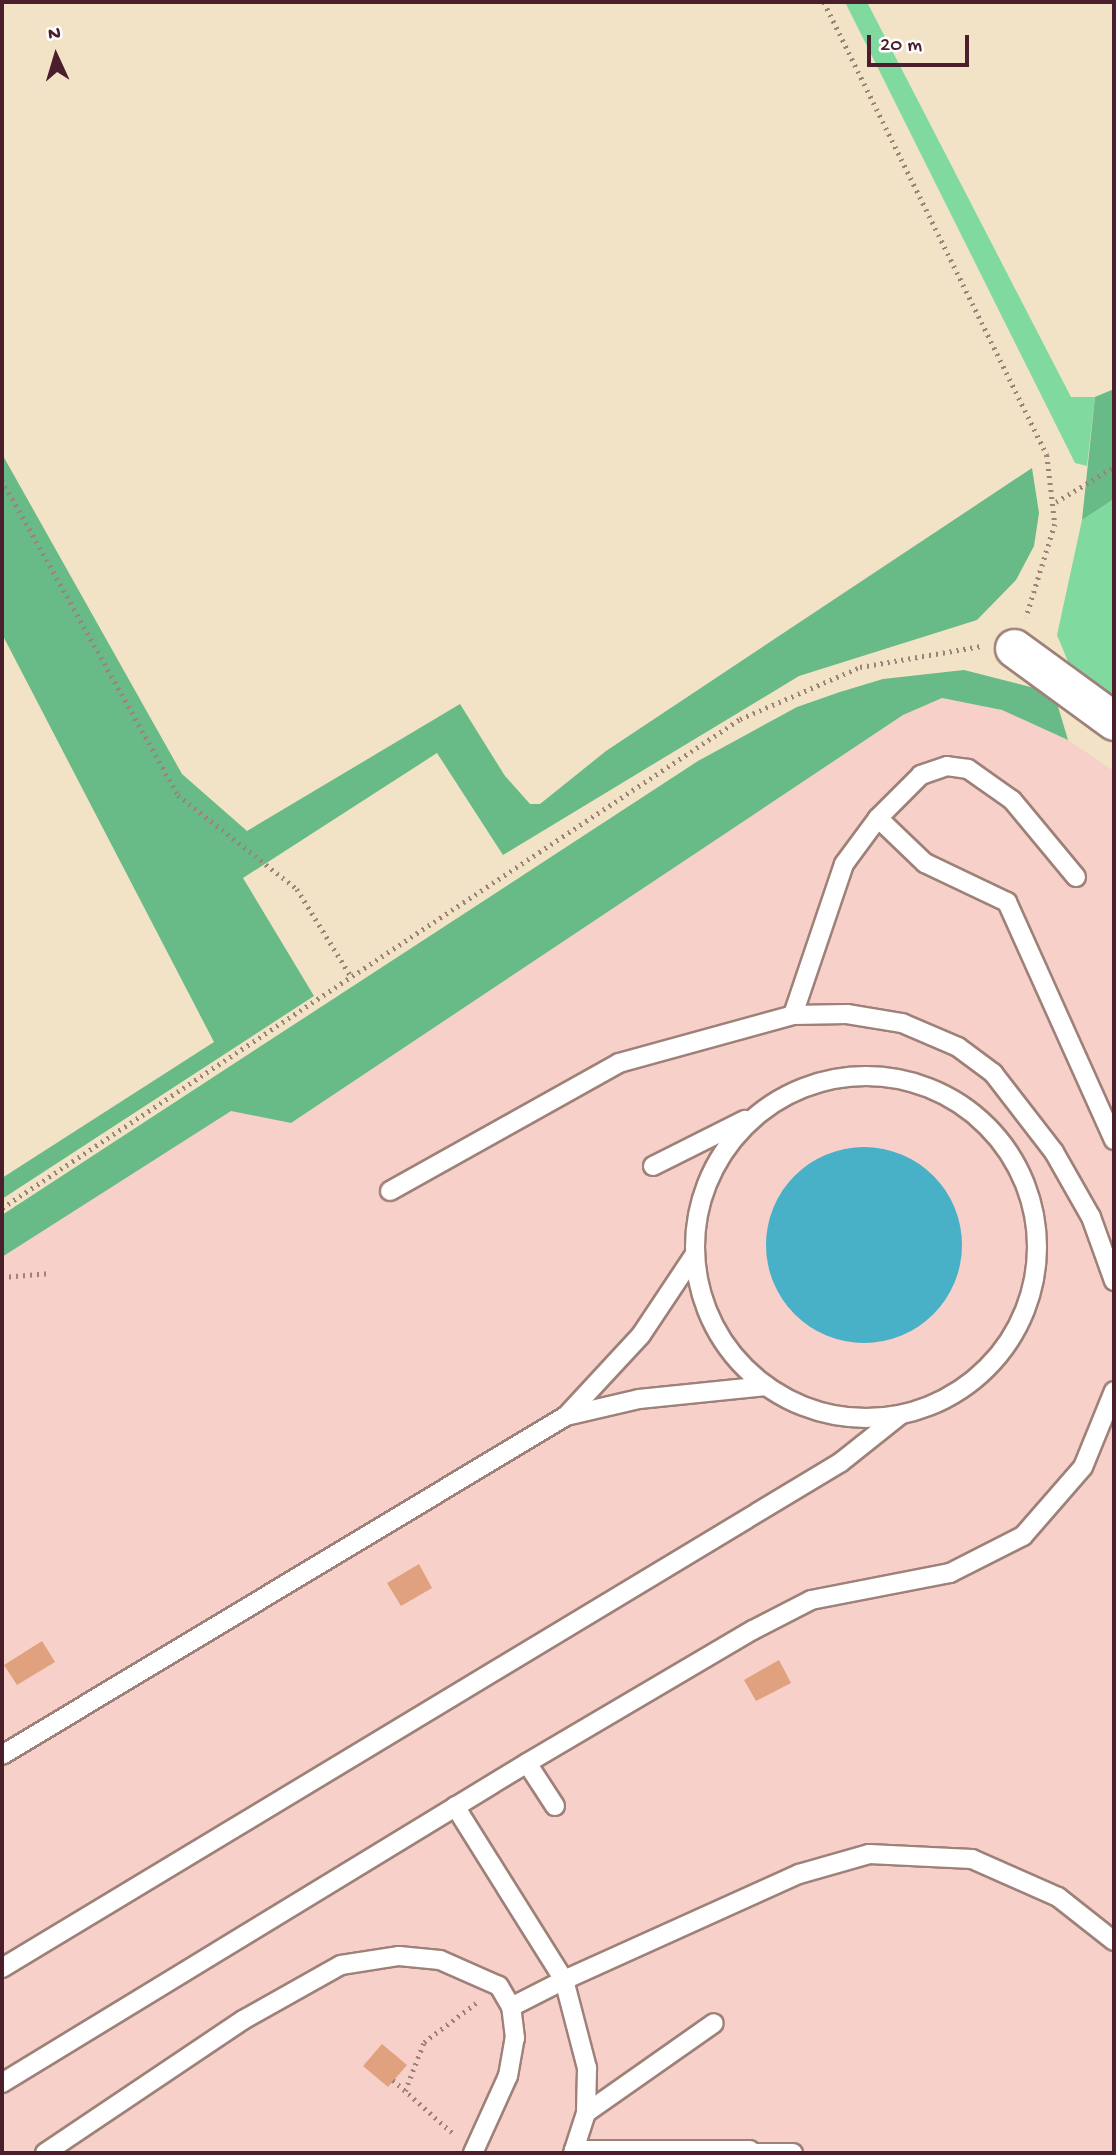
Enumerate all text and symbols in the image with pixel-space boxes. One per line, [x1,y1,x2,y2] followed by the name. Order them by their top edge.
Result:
[21,21,91,91] north arrow
[871,21,972,65] scale bar
[48,23,61,46] text: N
[880,34,922,59] text: 20 m

